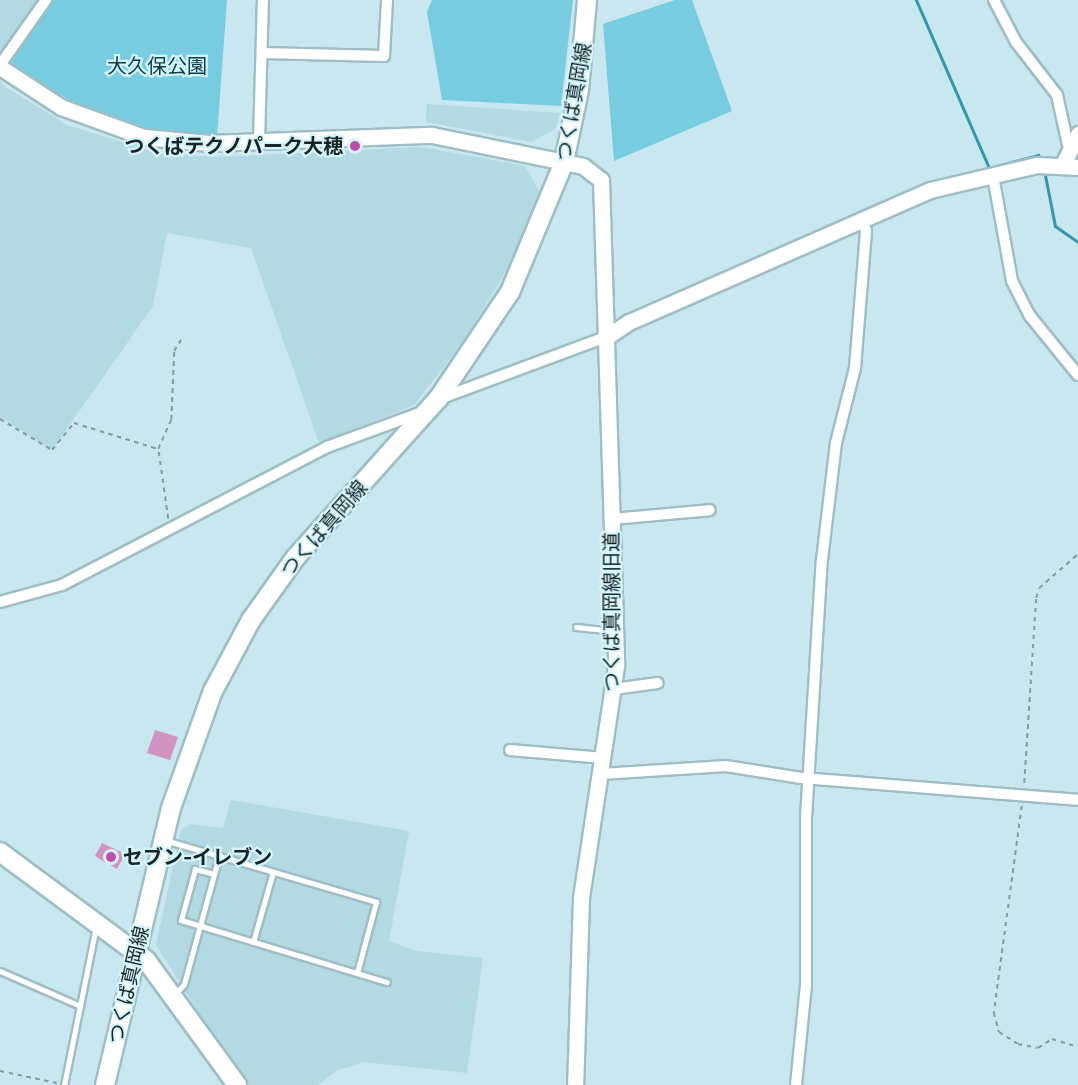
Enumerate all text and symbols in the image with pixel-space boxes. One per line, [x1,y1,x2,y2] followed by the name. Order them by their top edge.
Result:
[552,41,596,163] street label: つくば真岡線
[107,54,207,78] park label: 大久保公園
[123,134,343,158] place label: つくばテクノパーク大穂
[348,139,362,153] marker: つくばテクノパーク大穂
[276,476,372,582] street label: つくば真岡線
[600,532,624,692] street label: つくば真岡線旧道
[123,845,272,869] place label: セブン-イレブン
[104,850,118,864] marker: セブン-イレブン
[104,924,154,1046] street label: つくば真岡線

